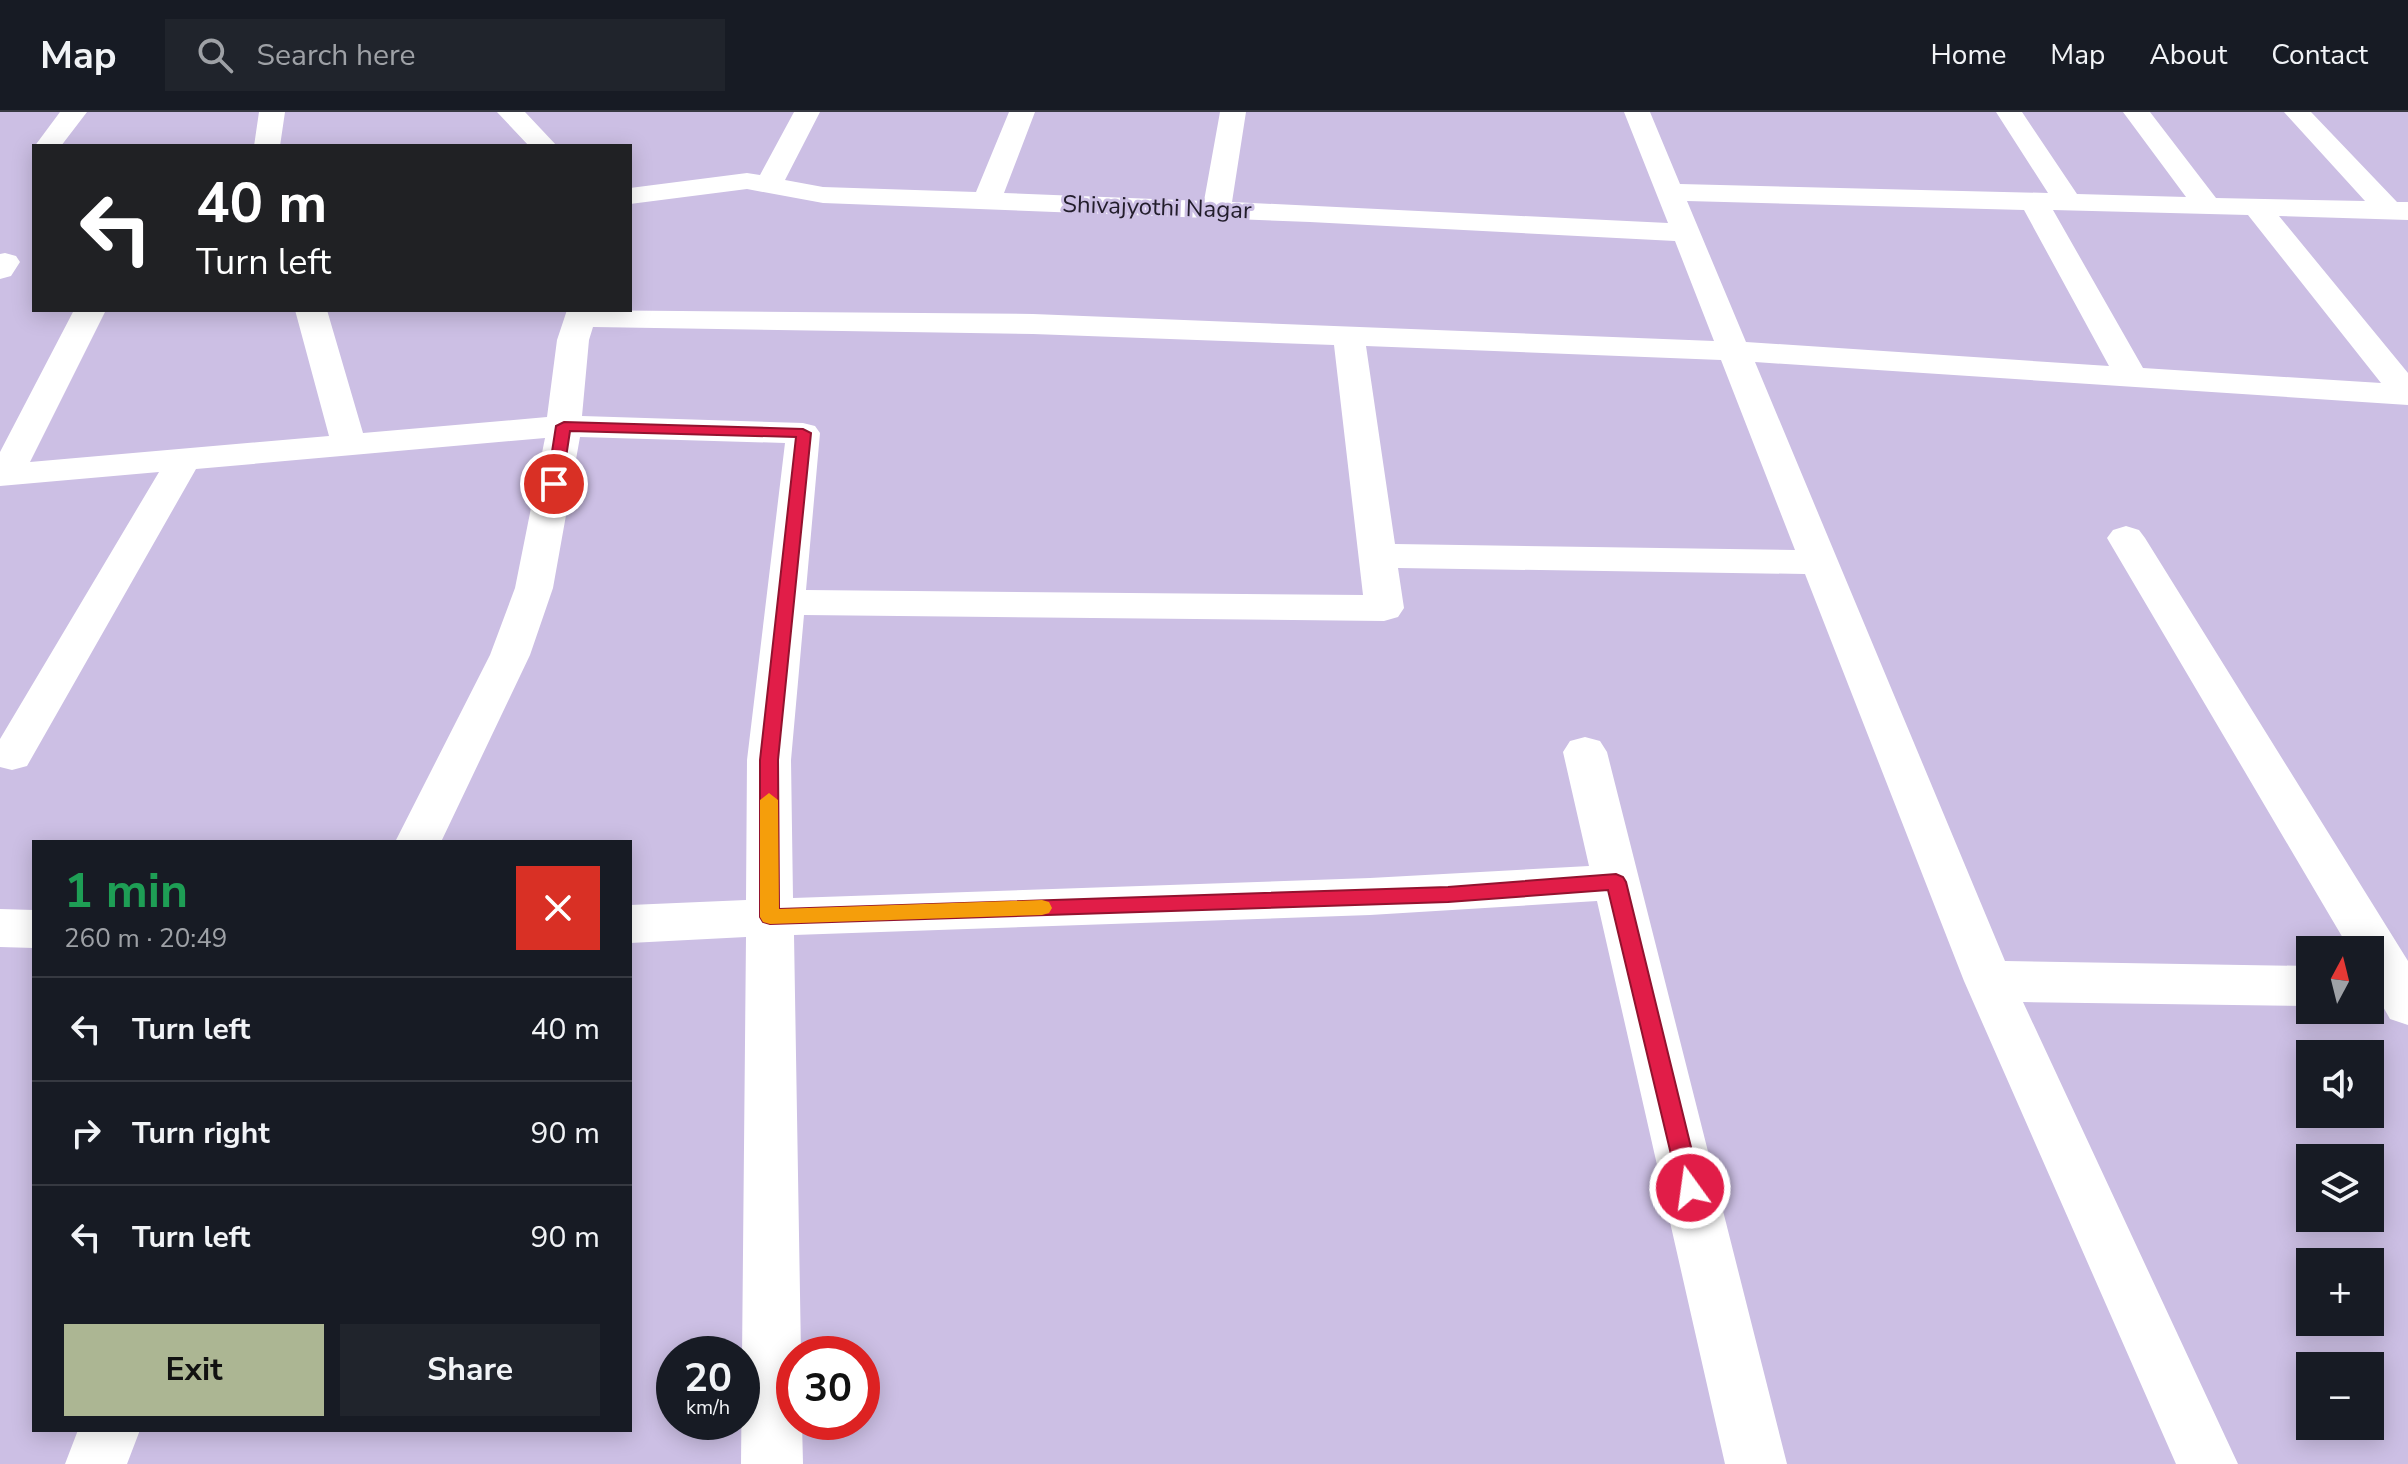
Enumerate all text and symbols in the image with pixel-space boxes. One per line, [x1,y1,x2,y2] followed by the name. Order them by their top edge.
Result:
[165,19,725,91] search box
[40,30,117,81] text: Map
[193,33,237,77] icon: search
[257,35,416,76] text: Search here
[1931,36,2006,74] text: Home
[2050,36,2105,74] text: Map
[2149,36,2227,74] text: About
[2271,36,2368,74] text: Contact
[196,165,327,242] text: 40 m
[64,176,168,280] icon: left
[1062,188,1253,226] street label: Shivajyothi Nagar
[196,238,331,287] text: Turn left
[520,450,588,518] pin
[532,462,576,506] icon: arrive
[64,858,188,924] text: 1 min
[516,866,600,950] button: close
[64,921,227,956] text: 260 m · 20:49
[2296,936,2384,1024] north arrow
[2296,936,2384,1440] map controls
[64,1007,108,1051] icon: left
[132,1009,250,1050] text: Turn left
[531,1009,600,1050] text: 40 m
[2296,1040,2384,1128] button: sound
[64,1111,108,1155] icon: right
[132,1113,270,1154] text: Turn right
[531,1113,600,1154] text: 90 m
[2296,1144,2384,1232] button: layers
[1648,1146,1732,1230] position arrow
[64,1215,108,1259] icon: left
[132,1217,250,1258] text: Turn left
[531,1217,600,1258] text: 90 m
[2296,1248,2384,1336] button: +
[64,1324,324,1416] button: Exit
[340,1324,600,1416] button: Share
[776,1336,880,1440] speed limit sign: 30
[684,1351,732,1405] text: 20
[2296,1352,2384,1440] button: −
[686,1394,730,1421] text: km/h

